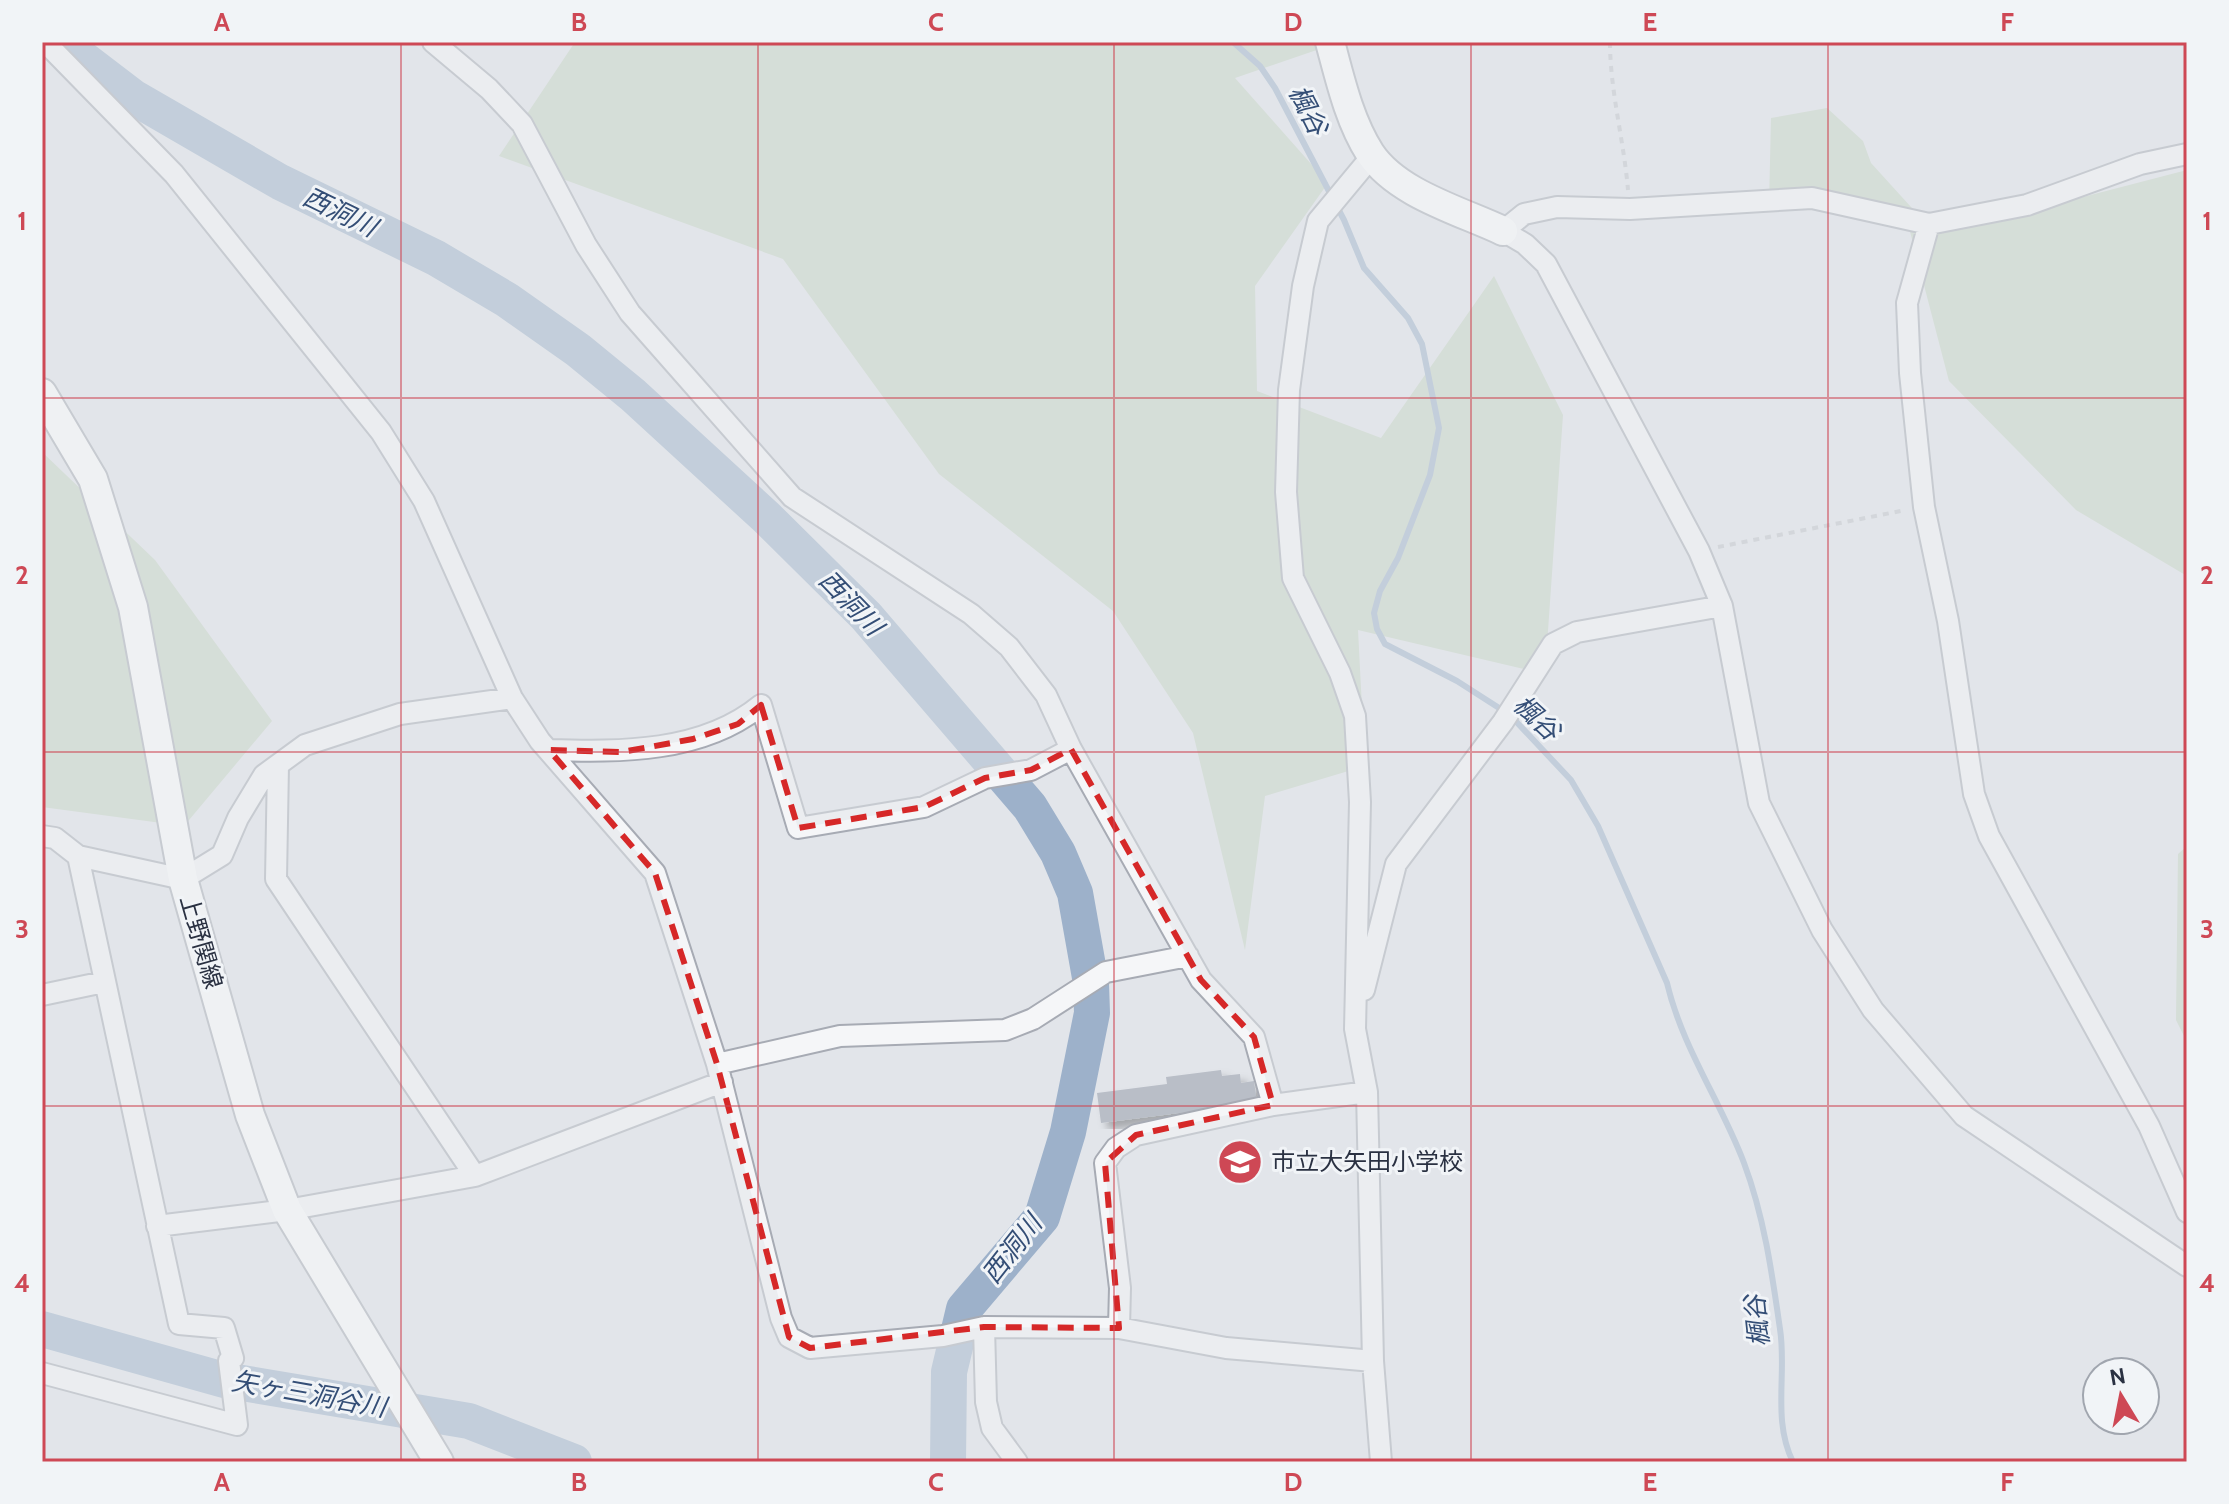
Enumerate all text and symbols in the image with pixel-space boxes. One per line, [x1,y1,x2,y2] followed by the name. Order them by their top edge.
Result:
[214,6,231,38] text: A
[571,6,587,38] text: B
[928,6,944,38] text: C
[1284,6,1302,38] text: D
[1643,6,1657,38] text: E
[2000,6,2014,38] text: F
[1282,80,1335,142] water label: 楓谷
[298,181,385,245] water label: 西洞川
[17,205,27,237] text: 1
[2202,205,2212,237] text: 1
[15,559,29,591] text: 2
[2200,559,2214,591] text: 2
[812,564,892,644] water label: 西洞川
[1507,689,1568,749] water label: 楓谷
[174,892,229,992] street label: 上野関線
[15,913,29,945] text: 3
[2200,913,2214,945] text: 3
[1216,1138,1264,1186] school or university icon: 市立大矢田小学校
[1271,1147,1463,1176] place label: 市立大矢田小学校
[975,1206,1050,1290] water label: 西洞川
[14,1267,30,1299] text: 4
[2199,1267,2215,1299] text: 4
[1738,1291,1776,1349] water label: 楓谷
[2081,1356,2161,1436] north arrow
[2108,1362,2128,1391] text: N
[229,1365,392,1424] water label: 矢ヶ三洞谷川
[214,1466,231,1498] text: A
[571,1466,587,1498] text: B
[928,1466,944,1498] text: C
[1284,1466,1302,1498] text: D
[1643,1466,1657,1498] text: E
[2000,1466,2014,1498] text: F

